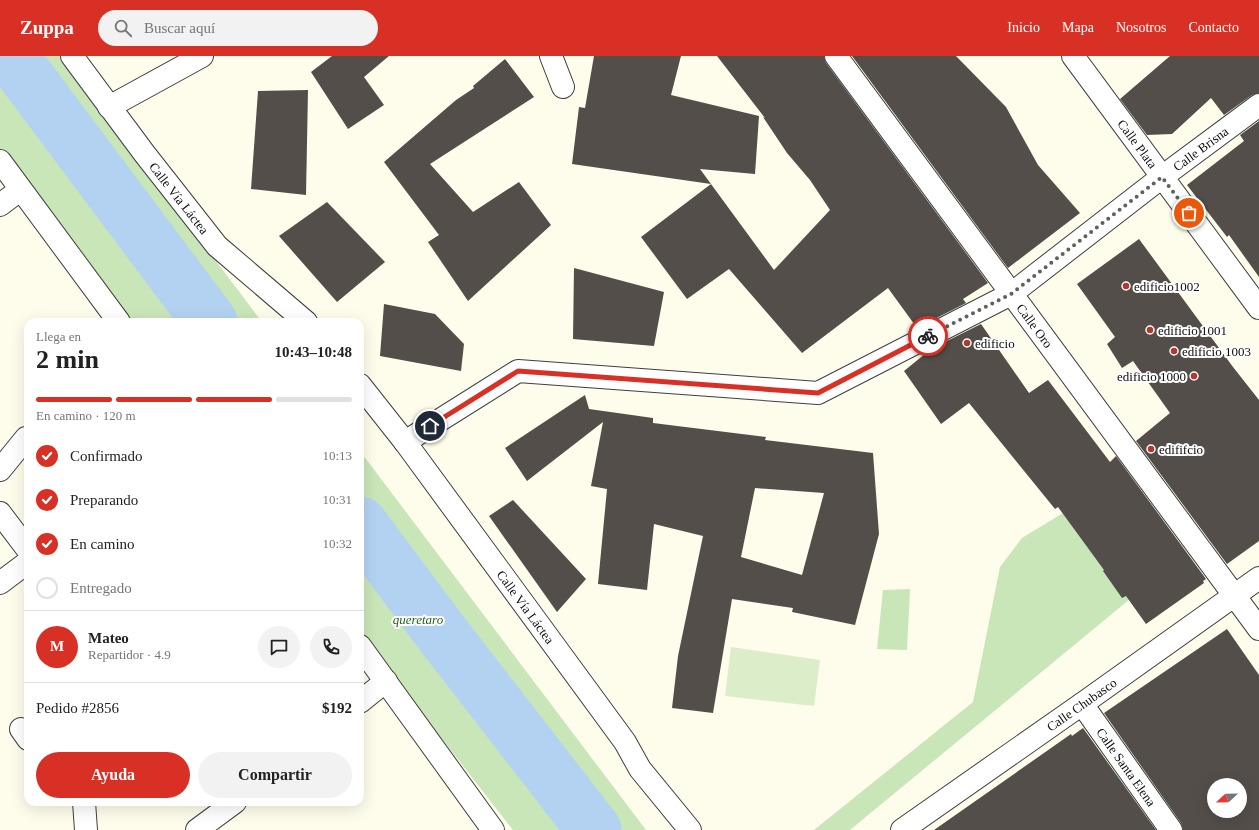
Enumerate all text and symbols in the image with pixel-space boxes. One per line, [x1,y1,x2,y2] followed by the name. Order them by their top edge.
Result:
[98,10,378,46] search box
[20,17,74,38] text: Zuppa
[112,17,134,39] icon: search
[144,20,215,36] text: Buscar aquí
[1007,20,1040,35] text: Inicio
[1062,20,1094,35] text: Mapa
[1116,20,1166,35] text: Nosotros
[1188,20,1239,35] text: Contacto
[1114,117,1160,171] street label: Calle Plata
[1170,123,1231,174] street label: Calle Brisna
[146,159,212,237] street label: Calle Vía Láctea
[1172,196,1206,230] pin
[1178,202,1200,224] icon: bag
[1134,279,1200,294] place label: edificio1002
[1121,281,1131,291] marker: edificio1002
[1013,301,1056,351] street label: Calle Oro
[908,316,948,356] courier
[1158,323,1227,338] place label: edificio 1001
[917,325,939,347] icon: bike
[1145,325,1155,335] marker: edificio 1001
[36,329,81,344] text: Llega en
[975,336,1015,351] place label: edificio
[962,338,972,348] marker: edificio
[275,344,352,360] text: 10:43–10:48
[1182,344,1251,359] place label: edificio 1003
[36,345,99,374] text: 2 min
[1169,346,1179,356] marker: edificio 1003
[1117,369,1186,384] place label: edificio 1000
[1189,371,1199,381] marker: edificio 1000
[36,408,136,423] text: En camino · 120 m
[413,409,447,443] pin
[419,415,441,437] icon: home
[1159,442,1203,457] place label: edififcio
[1146,444,1156,454] marker: edififcio
[36,445,58,467] icon: check
[70,448,143,464] text: Confirmado
[322,448,352,463] text: 10:13
[36,489,58,511] icon: check
[70,492,138,508] text: Preparando
[322,492,352,507] text: 10:31
[36,533,58,555] icon: check
[70,536,135,552] text: En camino
[322,536,352,551] text: 10:32
[494,567,557,647] street label: Calle Vía Láctea
[70,580,132,596] text: Entregado
[393,612,444,627] park label: queretaro
[258,626,300,668] button: chat
[310,626,352,668] button: phone
[88,630,129,646] text: Mateo
[50,638,64,654] text: M
[88,647,171,662] text: Repartidor · 4.9
[1044,675,1119,734] street label: Calle Chubasco
[36,700,119,716] text: Pedido #2856
[322,700,352,716] text: $192
[1093,725,1159,809] street label: Calle Santa Elena
[36,752,190,798] button: Ayuda
[198,752,352,798] button: Compartir
[1207,778,1247,818] north arrow
[1207,778,1247,818] map controls

